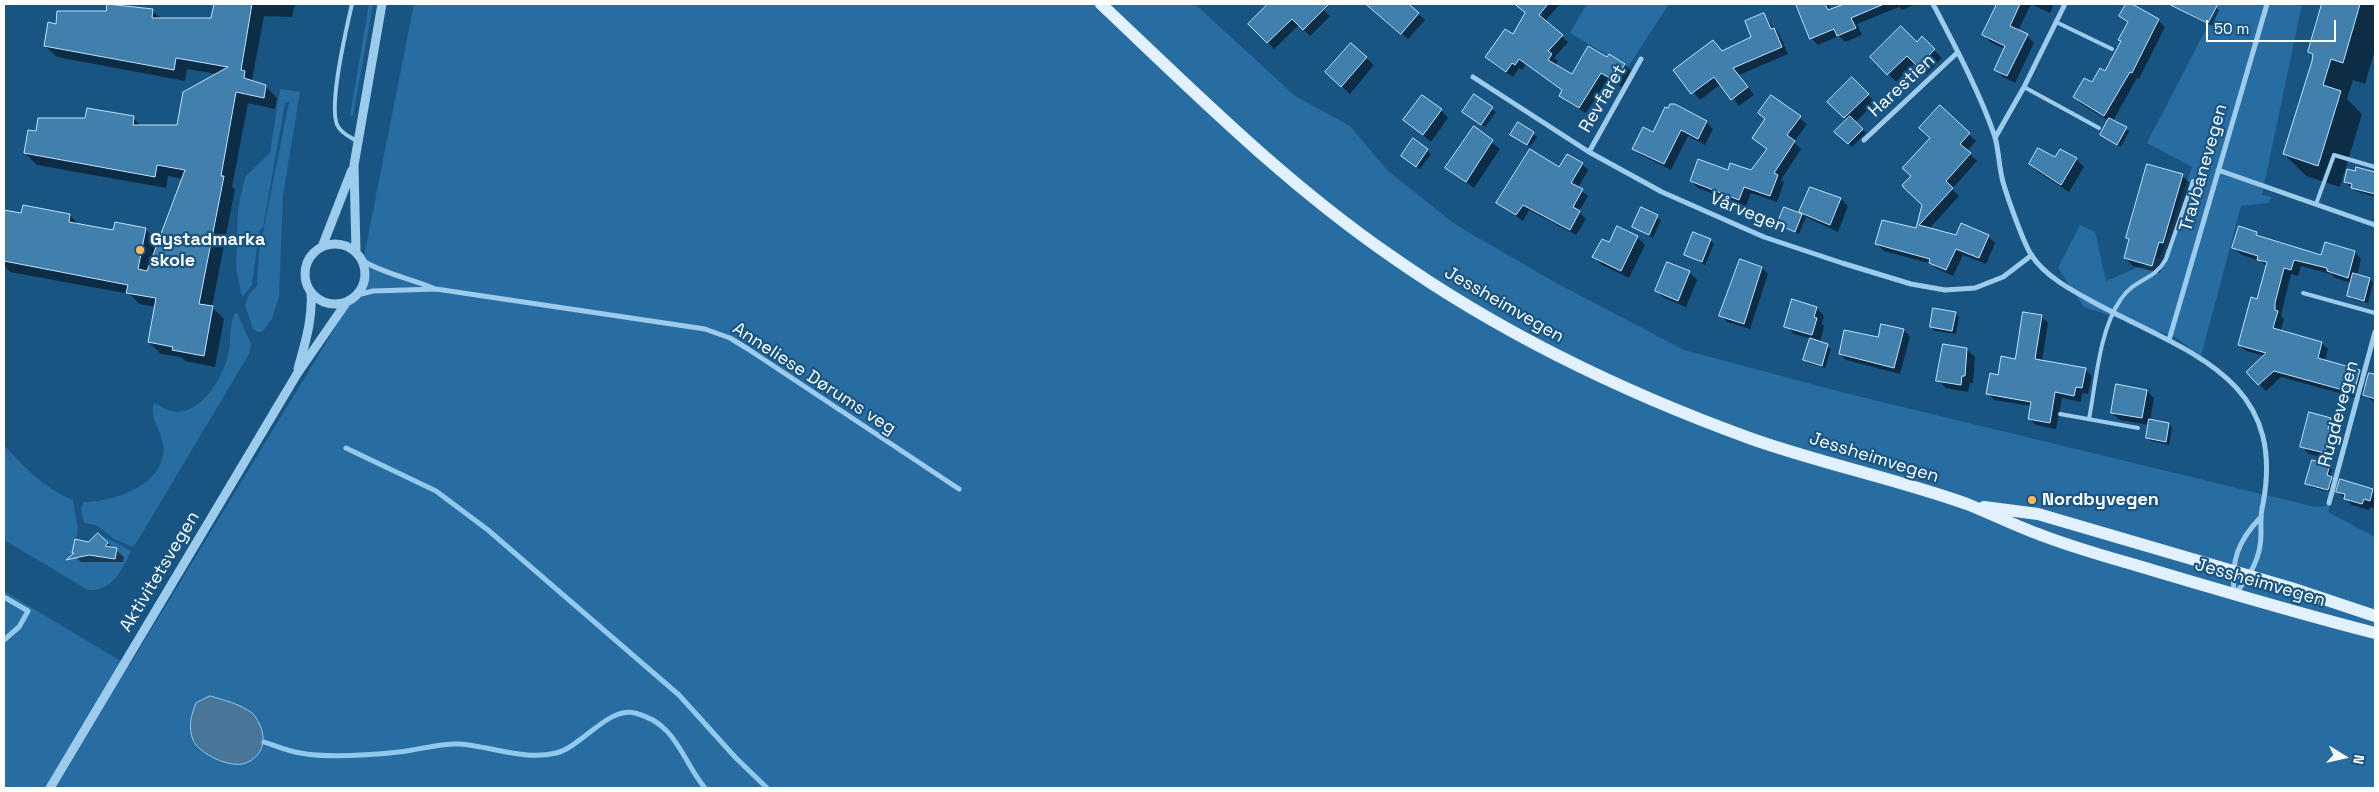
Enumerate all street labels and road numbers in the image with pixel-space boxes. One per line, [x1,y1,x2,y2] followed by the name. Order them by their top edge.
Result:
[1864,50,1940,122] street label: Harestien
[1575,61,1631,137] street label: Revfaret
[2175,102,2233,234] street label: Travbanevegen
[1706,188,1790,238] street label: Vårvegen
[1440,262,1568,348] street label: Jessheimvegen
[728,318,900,440] street label: Anneliese Dørums veg
[2314,359,2364,469] street label: Rugdevegen
[1807,428,1941,488] street label: Jessheimvegen
[116,508,204,636] street label: Aktivitetsvegen
[2192,554,2328,612] street label: Jessheimvegen

